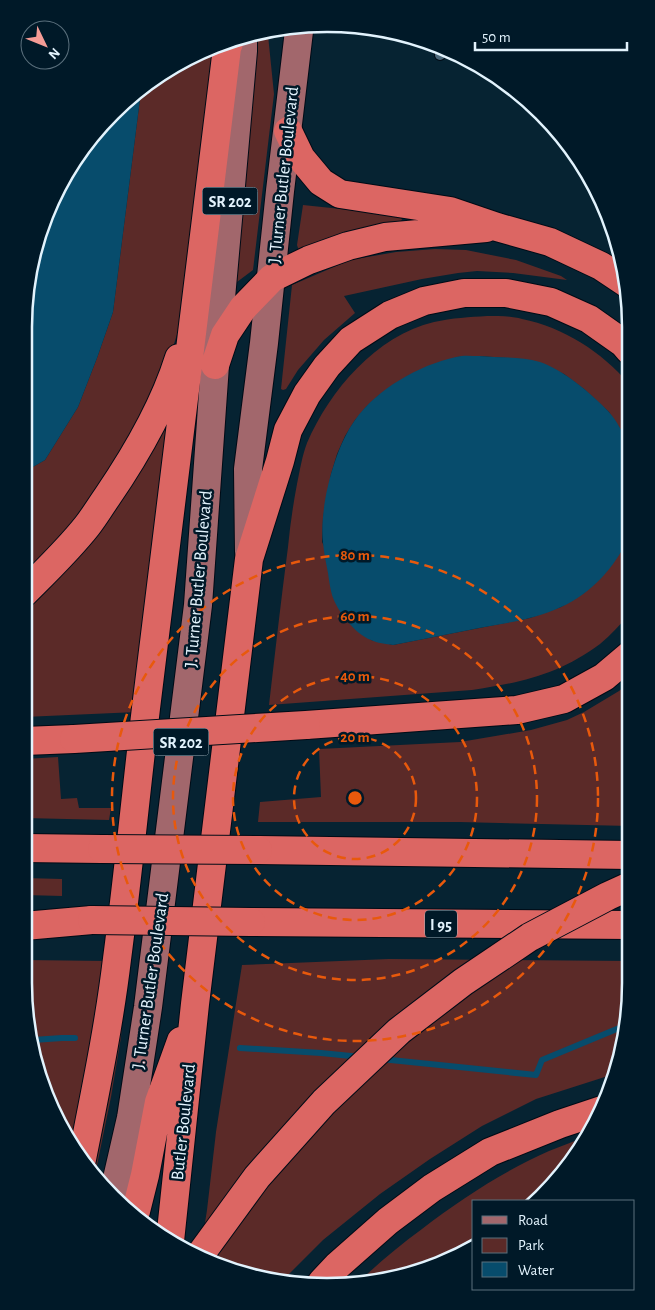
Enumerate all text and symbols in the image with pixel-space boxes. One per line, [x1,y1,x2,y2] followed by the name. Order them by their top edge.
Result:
[20,20,70,70] north arrow
[475,20,628,52] scale bar
[482,30,511,45] text: 50 m
[45,45,62,62] text: N
[266,86,302,264] street label: J. Turner Butler Boulevard
[202,188,258,215] road number: SR 202
[182,490,216,668] street label: J. Turner Butler Boulevard
[340,548,370,563] text: 80 m
[340,609,370,624] text: 60 m
[340,669,370,684] text: 40 m
[154,729,208,756] road number: SR 202
[340,730,370,745] text: 20 m
[346,789,364,807] centre of rings
[130,892,172,1070] street label: J. Turner Butler Boulevard
[425,911,457,938] road number: I 95
[169,1063,199,1181] street label: Butler Boulevard
[472,1200,635,1290] legend
[518,1213,548,1228] text: Road
[518,1238,544,1253] text: Park
[518,1263,554,1278] text: Water

